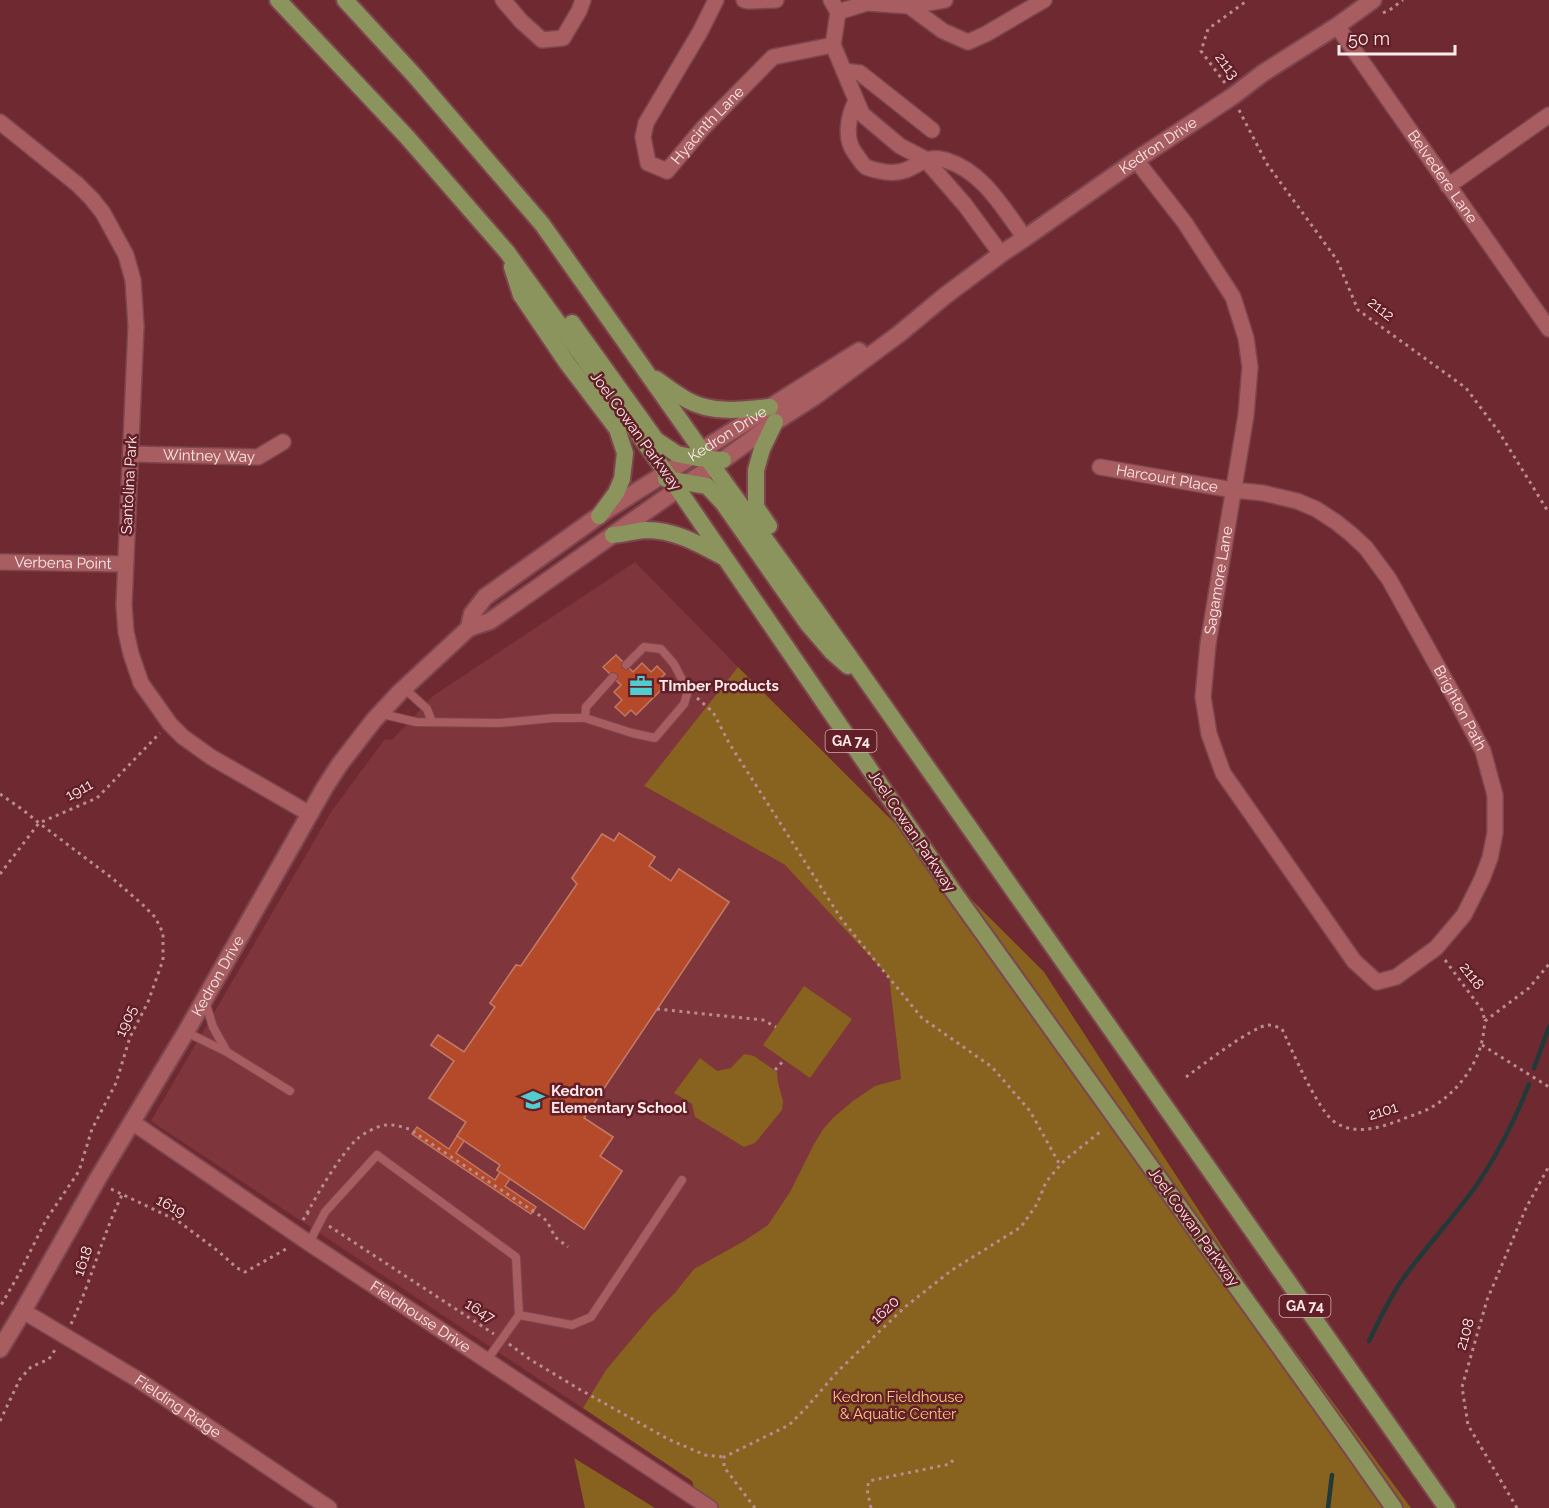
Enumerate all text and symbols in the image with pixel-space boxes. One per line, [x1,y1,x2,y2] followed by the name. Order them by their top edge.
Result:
[1339,18,1454,56] scale bar
[1348,28,1390,49] text: 50 m
[1211,49,1243,83] street label: 2113
[667,83,748,168] street label: Hyacinth Lane
[1116,113,1200,178] street label: Kedron Drive
[1404,127,1481,227] street label: Belvedere Lane
[1364,293,1398,325] street label: 2112
[587,368,685,494] street label: Joel Cowan Parkway
[685,402,770,466] street label: Kedron Drive
[117,435,141,535] street label: Santolina Park
[163,446,255,466] street label: Wintney Way
[1115,461,1219,496] street label: Harcourt Place
[1201,525,1236,636] street label: Sagamore Lane
[14,553,112,573] street label: Verbena Point
[1430,662,1490,754] street label: Brighton Path
[628,673,654,699] office icon: TImber Products
[659,677,779,695] place label: TImber Products
[826,730,876,752] road number: GA 74
[865,767,959,895] street label: Joel Cowan Parkway
[62,775,96,805] street label: 1911
[188,932,248,1019] street label: Kedron Drive
[1456,959,1488,993] street label: 2118
[111,1002,141,1040] street label: 1905
[551,1082,687,1117] place label: Kedron Elementary School
[520,1087,546,1113] school or university icon: Kedron Elementary School
[1366,1098,1400,1124] street label: 2101
[1145,1164,1243,1290] street label: Joel Cowan Parkway
[153,1191,189,1221] street label: 1619
[69,1243,97,1278] street label: 1618
[367,1277,474,1356] street label: Fieldhouse Drive
[867,1292,903,1328] street label: 1620
[462,1295,498,1327] street label: 1647
[1280,1295,1330,1317] road number: GA 74
[1452,1316,1478,1352] street label: 2108
[131,1371,225,1442] street label: Fielding Ridge
[833,1388,964,1423] park label: Kedron Fieldhouse & Aquatic Center

